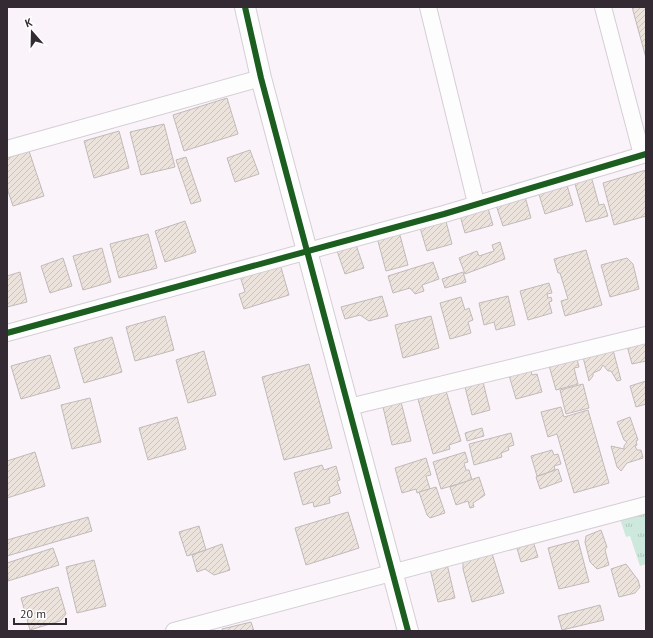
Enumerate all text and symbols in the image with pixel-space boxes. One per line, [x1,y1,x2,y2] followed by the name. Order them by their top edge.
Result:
[12,12,52,52] north arrow
[23,15,34,30] text: K
[14,600,66,626] scale bar
[20,606,46,621] text: 20 m

